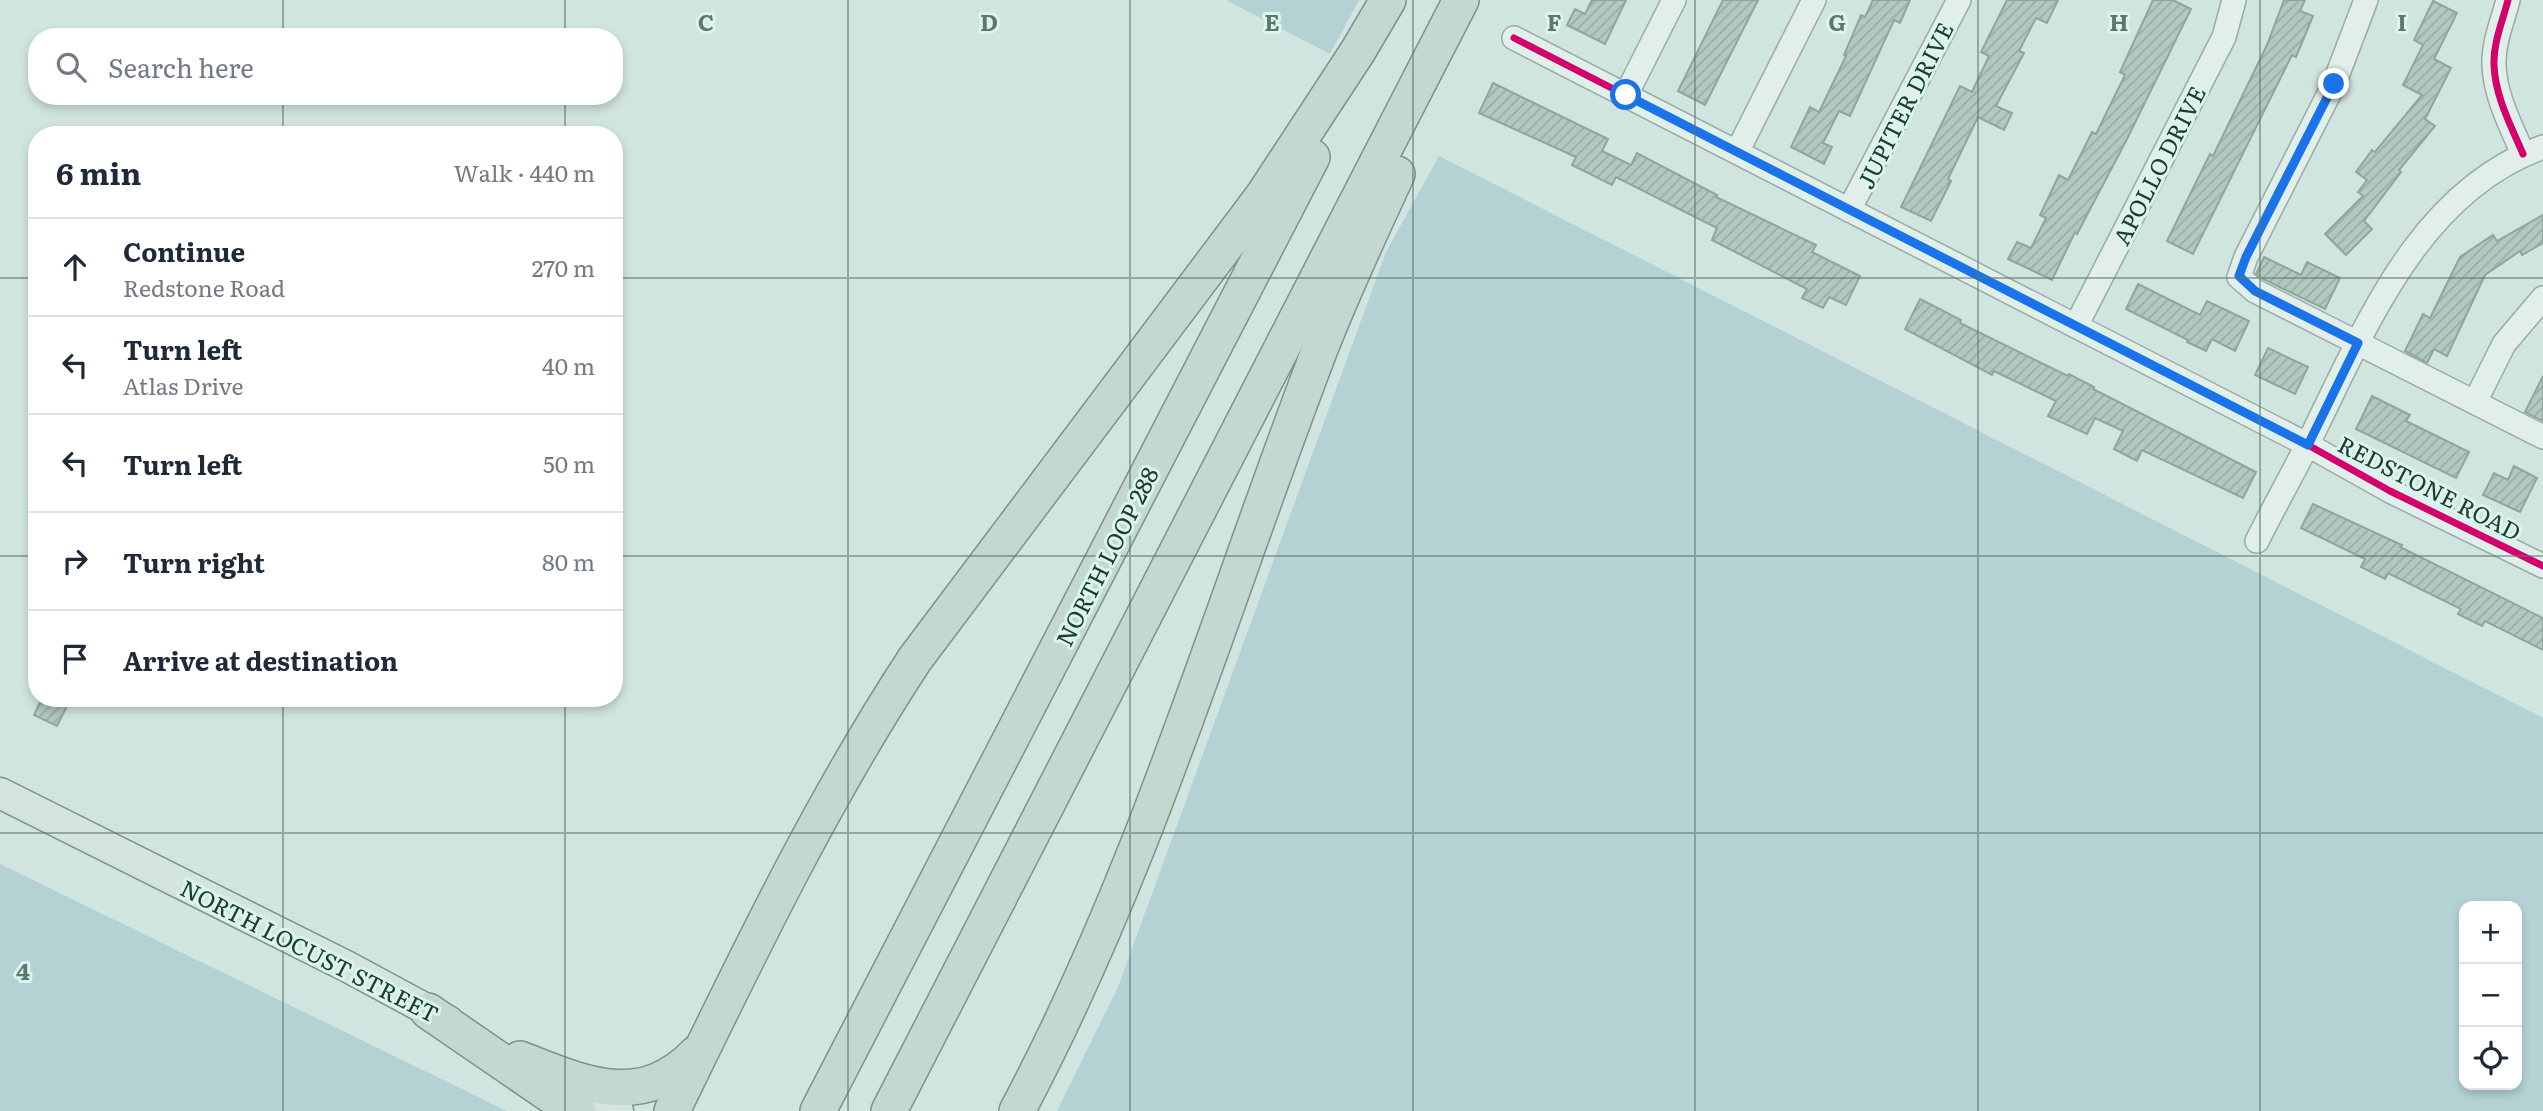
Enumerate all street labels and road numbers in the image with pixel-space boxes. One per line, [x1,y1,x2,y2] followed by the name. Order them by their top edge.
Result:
[1847,16,1961,194] street label: JUPITER DRIVE
[2103,80,2213,250] street label: APOLLO DRIVE
[2332,426,2528,548] street label: REDSTONE ROAD
[1046,461,1166,651] street label: NORTH LOOP 288
[175,870,445,1030] street label: NORTH LOCUST STREET

